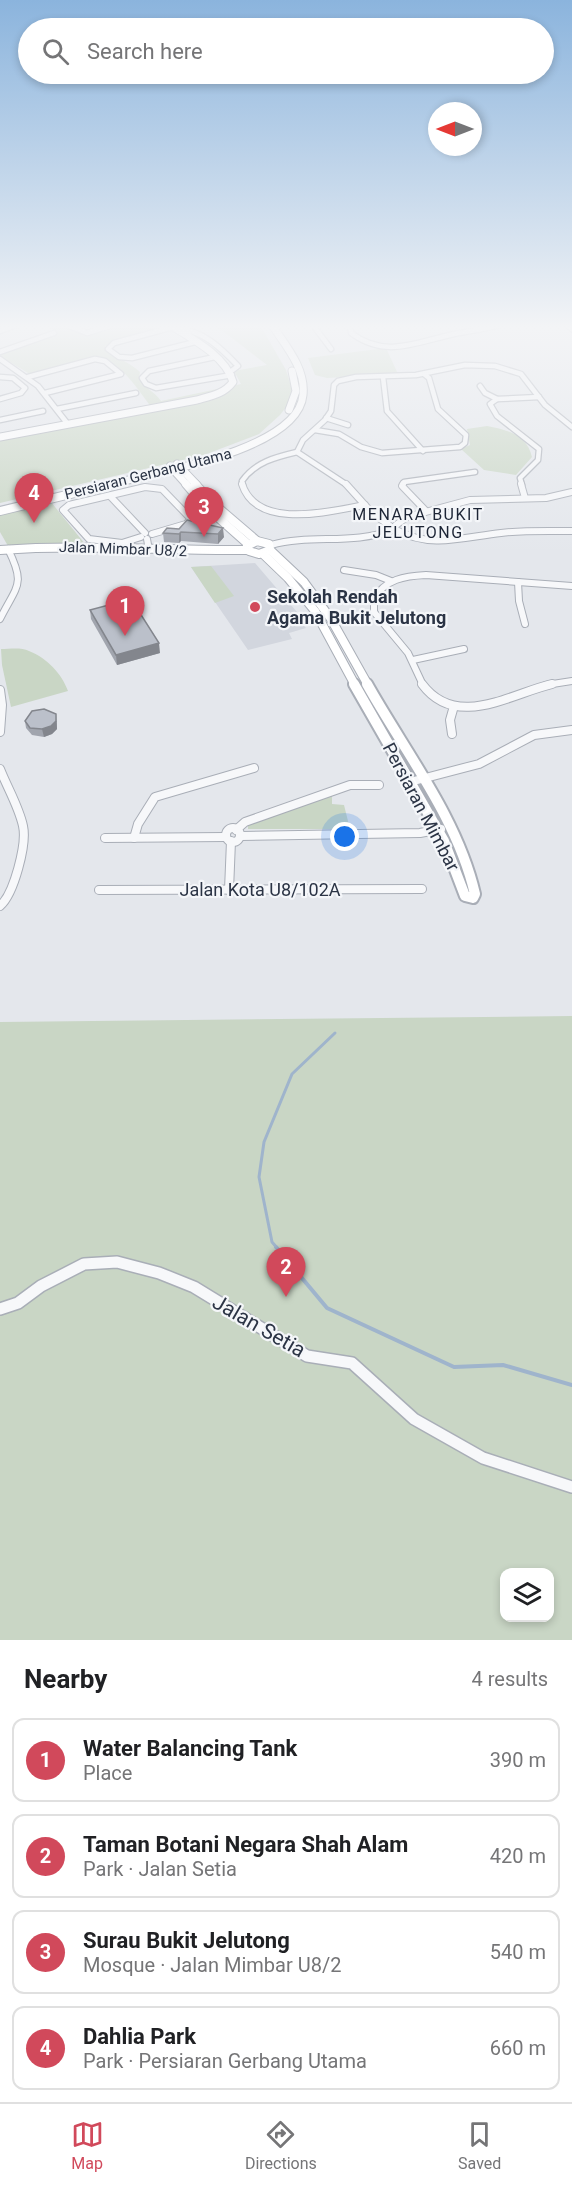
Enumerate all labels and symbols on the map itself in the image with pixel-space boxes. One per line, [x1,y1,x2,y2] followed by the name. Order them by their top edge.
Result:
[428,102,482,156] north arrow
[63,445,233,503] street label: Persiaran Gerbang Utama
[15,474,54,523] pin: 4
[184,488,224,537] pin: 3
[352,505,484,542] district label: MENARA BUKIT JELUTONG
[59,538,187,560] street label: Jalan Mimbar U8/2
[106,586,144,636] pin: 1
[267,586,446,628] place label: Sekolah Rendah Agama Bukit Jelutong
[248,600,262,614] marker: Sekolah Rendah Agama Bukit Jelutong
[379,739,464,874] street label: Persiaran Mimbar
[330,822,359,851] your location
[179,879,341,900] street label: Jalan Kota U8/102A
[266,1248,306,1297] pin: 2
[208,1290,310,1362] street label: Jalan Setia

